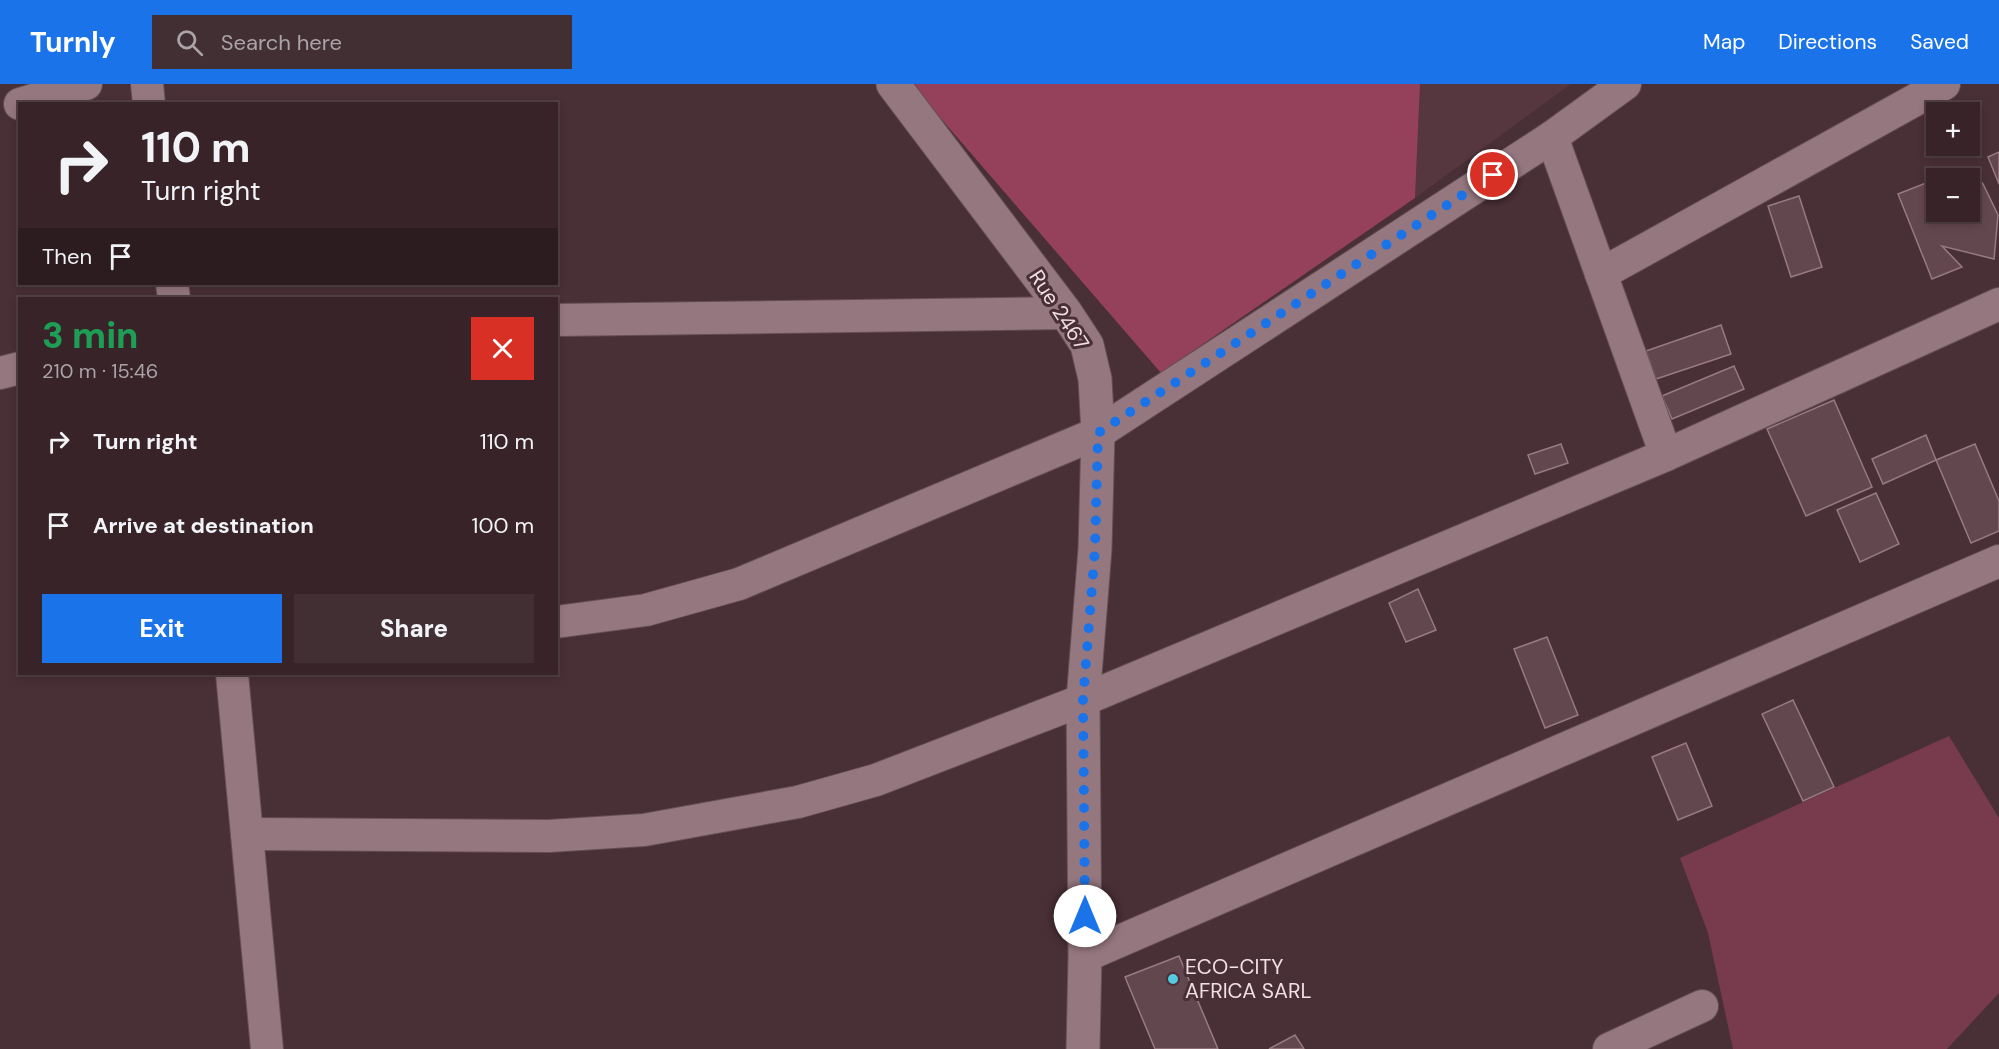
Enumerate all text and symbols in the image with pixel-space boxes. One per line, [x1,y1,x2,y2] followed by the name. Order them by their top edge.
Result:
[152,15,572,69] search box
[30,24,116,61] text: Turnly
[173,26,206,59] icon: search
[221,28,342,57] text: Search here
[1703,28,1745,56] text: Map
[1778,28,1877,56] text: Directions
[1910,28,1969,56] text: Saved
[1926,102,1980,222] map controls
[1926,102,1980,156] button: +
[141,120,251,175] text: 110 m
[42,126,120,204] icon: right
[1467,149,1518,200] pin
[1476,158,1509,191] icon: arrive
[1926,168,1980,222] button: −
[141,173,261,208] text: Turn right
[104,240,137,273] icon: arrive
[42,242,92,271] text: Then
[1023,264,1095,356] street label: Rue 2467
[42,312,138,359] text: 3 min
[471,317,534,380] button: close
[42,358,158,384] text: 210 m · 15:46
[42,425,75,458] icon: right
[93,427,198,456] text: Turn right
[480,427,534,456] text: 110 m
[42,509,75,542] icon: arrive
[93,511,314,540] text: Arrive at destination
[472,511,534,540] text: 100 m
[42,594,282,663] button: Exit
[294,594,534,663] button: Share
[1053,884,1117,948] position arrow
[1185,953,1311,1005] place label: ECO-CITY AFRICA SARL
[1166,972,1180,986] marker: ECO-CITY AFRICA SARL

